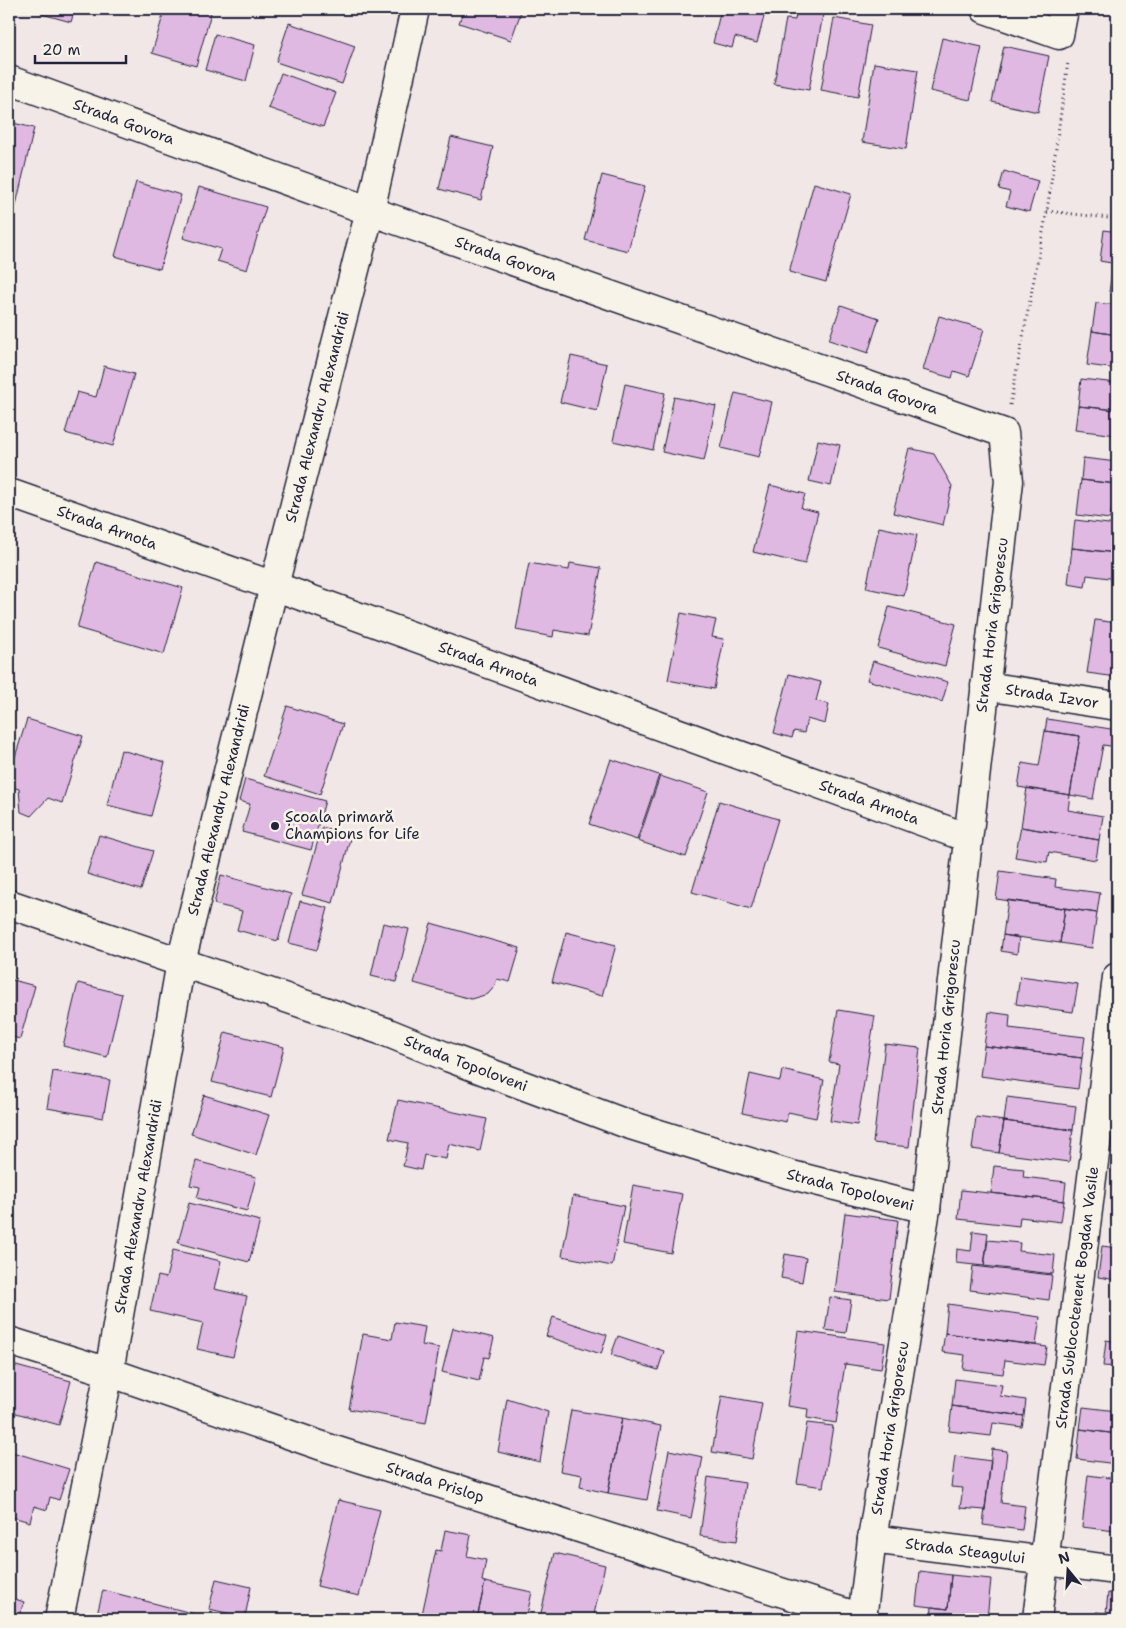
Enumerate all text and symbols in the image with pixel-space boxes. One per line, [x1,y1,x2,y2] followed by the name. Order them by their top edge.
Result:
[35,32,126,64] scale bar
[42,40,81,60] text: 20 m
[70,94,178,149] street label: Strada Govora
[452,232,560,286] street label: Strada Govora
[281,309,354,525] street label: Strada Alexandru Alexandridi
[834,365,941,419] street label: Strada Govora
[54,501,161,554] street label: Strada Arnota
[971,536,1013,714] street label: Strada Horia Grigorescu
[436,637,542,691] street label: Strada Arnota
[1004,679,1100,713] street label: Strada Izvor
[183,702,254,918] street label: Strada Alexandru Alexandridi
[816,775,922,830] street label: Strada Arnota
[285,807,420,844] place label: Școala primară Champions for Life
[269,820,281,832] marker: Școala primară Champions for Life
[927,938,965,1116] street label: Strada Horia Grigorescu
[401,1030,530,1096] street label: Strada Topoloveni
[109,1098,167,1315] street label: Strada Alexandru Alexandridi
[784,1164,916,1216] street label: Strada Topoloveni
[1051,1165,1103,1430] street label: Strada Sublocotenent Bogdan Vasile
[866,1339,914,1517] street label: Strada Horia Grigorescu
[384,1457,487,1507] street label: Strada Prislop
[904,1533,1026,1568] street label: Strada Steagului
[1044,1546,1094,1596] north arrow
[1056,1547,1072,1568] text: N

